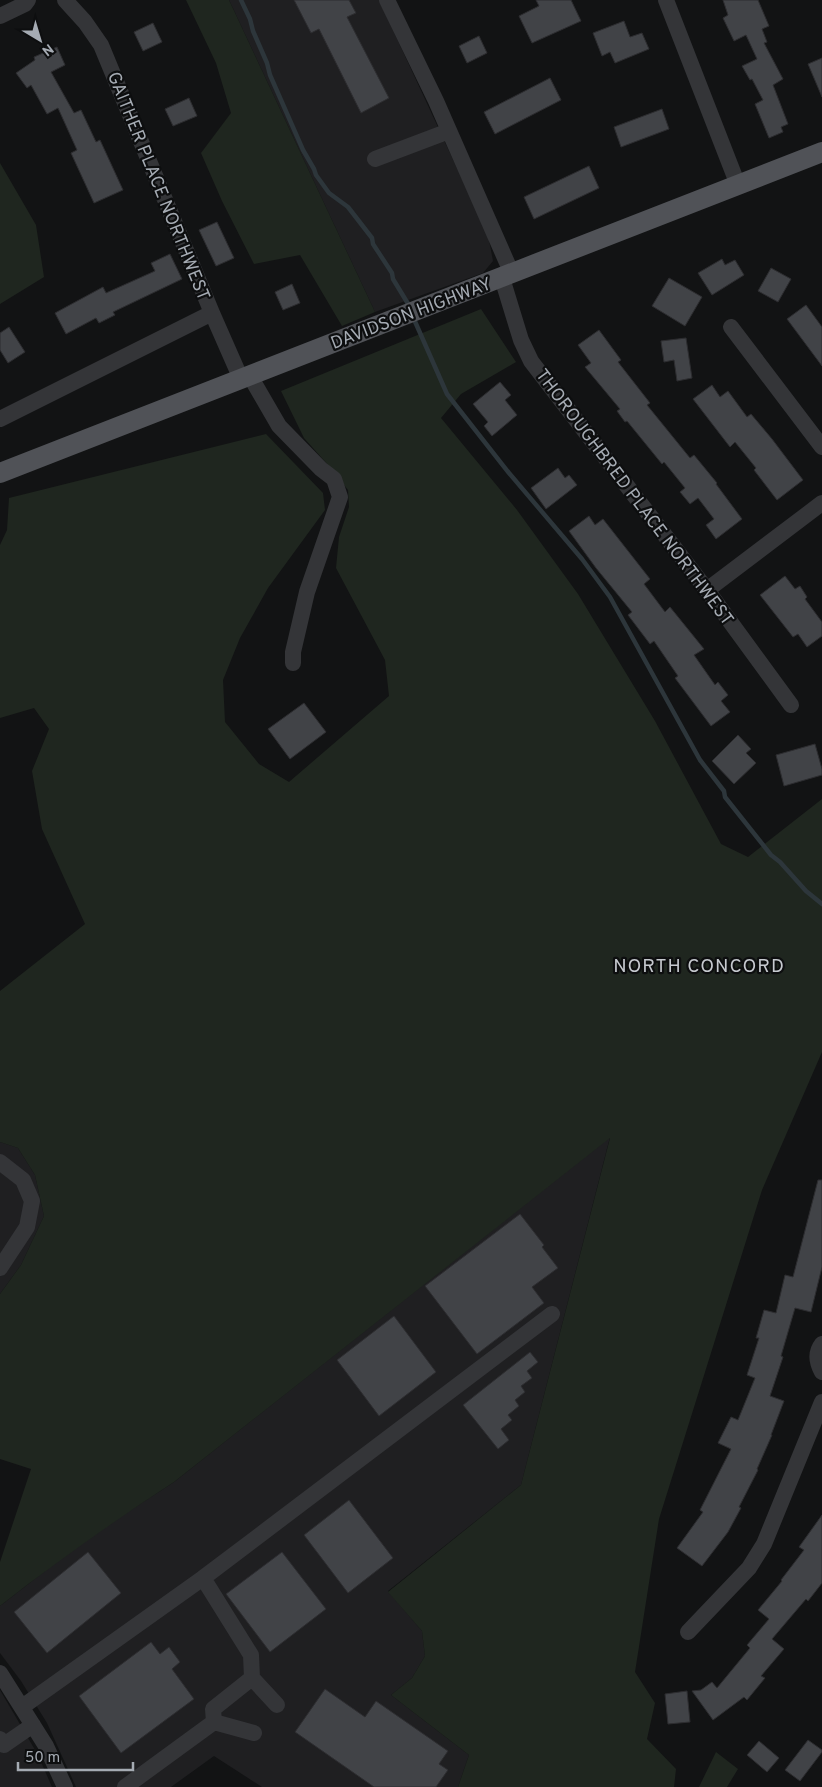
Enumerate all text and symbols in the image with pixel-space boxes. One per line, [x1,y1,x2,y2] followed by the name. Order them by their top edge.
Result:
[15,15,65,65] north arrow
[38,39,56,59] text: N
[101,69,214,304] street label: GAITHER PLACE NORTHWEST
[328,273,495,356] street label: DAVIDSON HIGHWAY
[530,365,738,631] street label: THOROUGHBRED PLACE NORTHWEST
[613,955,785,979] district label: NORTH CONCORD
[18,1740,132,1772] scale bar
[25,1749,60,1768] text: 50 m

